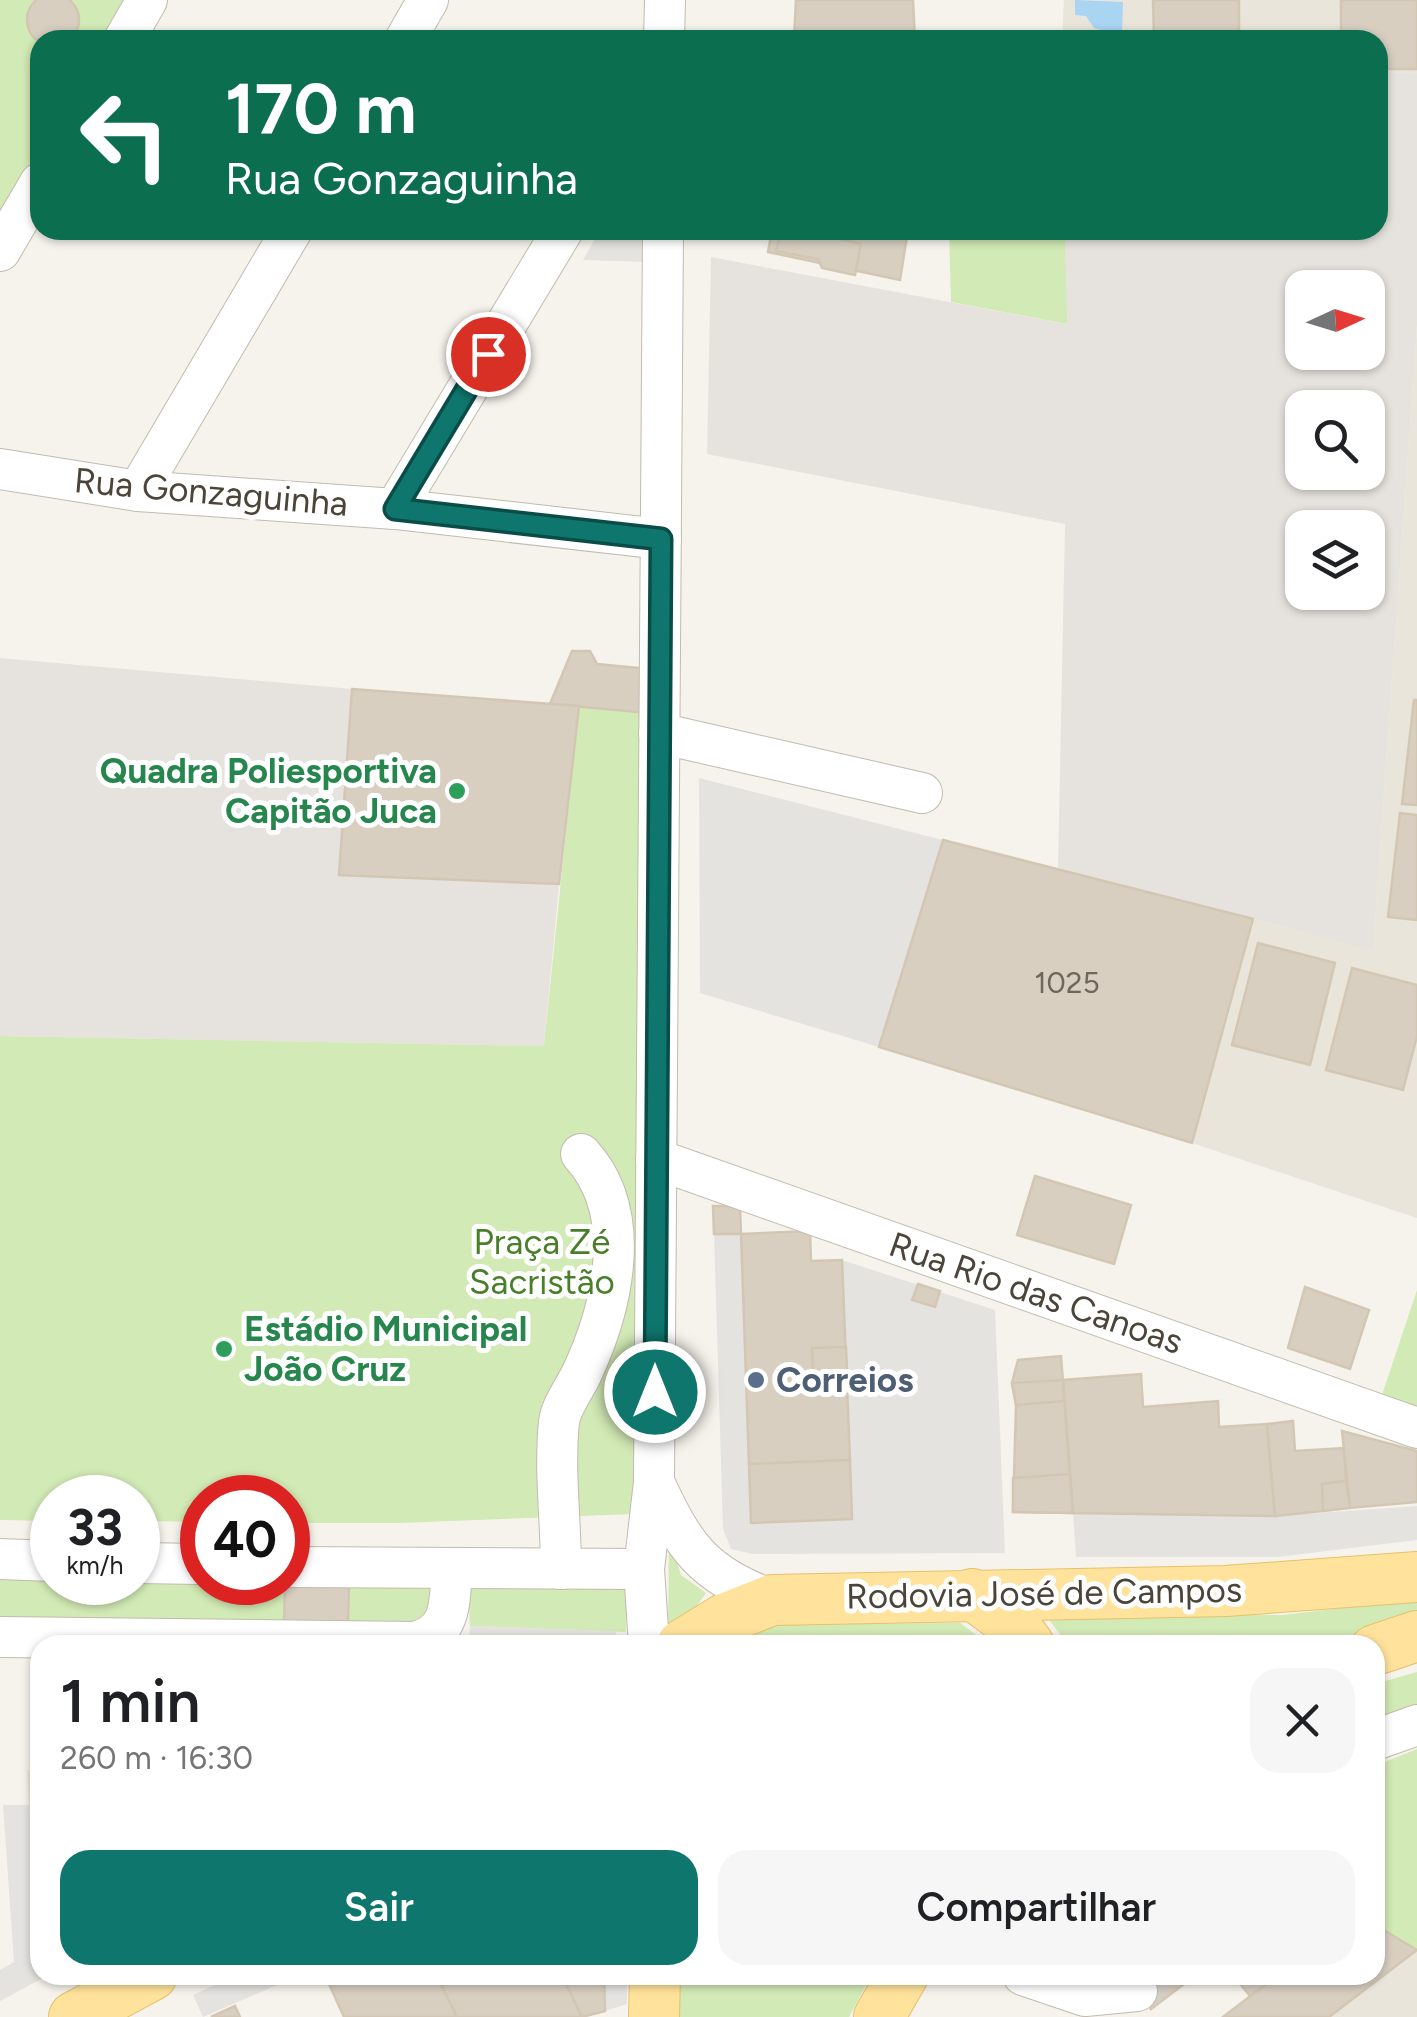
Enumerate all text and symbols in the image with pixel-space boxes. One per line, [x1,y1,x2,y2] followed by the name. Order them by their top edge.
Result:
[225,66,417,151] text: 170 m
[60,70,190,200] icon: left
[225,151,578,205] text: Rua Gonzaguinha
[1285,270,1385,370] north arrow
[1285,270,1385,610] map controls
[446,312,531,397] pin
[461,327,516,382] icon: arrive
[1285,390,1385,490] button: search
[72,459,350,525] street label: Rua Gonzaguinha
[1285,510,1385,610] button: layers
[100,750,437,832] place label: Quadra Poliesportiva Capitão Juca
[446,780,468,802] marker: Quadra Poliesportiva Capitão Juca
[1034,964,1100,1001] house number: 1025
[469,1221,615,1303] park label: Praça Zé Sacristão
[884,1223,1188,1363] street label: Rua Rio das Canoas
[244,1308,527,1390] place label: Estádio Municipal João Cruz
[213,1338,235,1360] marker: Estádio Municipal João Cruz
[603,1340,707,1444] position arrow
[776,1359,913,1401] place label: Correios
[745,1369,767,1391] marker: Correios
[180,1475,310,1605] speed limit sign: 40
[67,1497,123,1558] text: 33
[66,1550,124,1580] text: km/h
[846,1569,1242,1617] street label: Rodovia José de Campos
[60,1665,200,1737] text: 1 min
[1250,1668,1355,1773] button: close
[60,1739,253,1777] text: 260 m · 16:30
[60,1850,698,1965] button: Sair
[718,1850,1355,1965] button: Compartilhar

